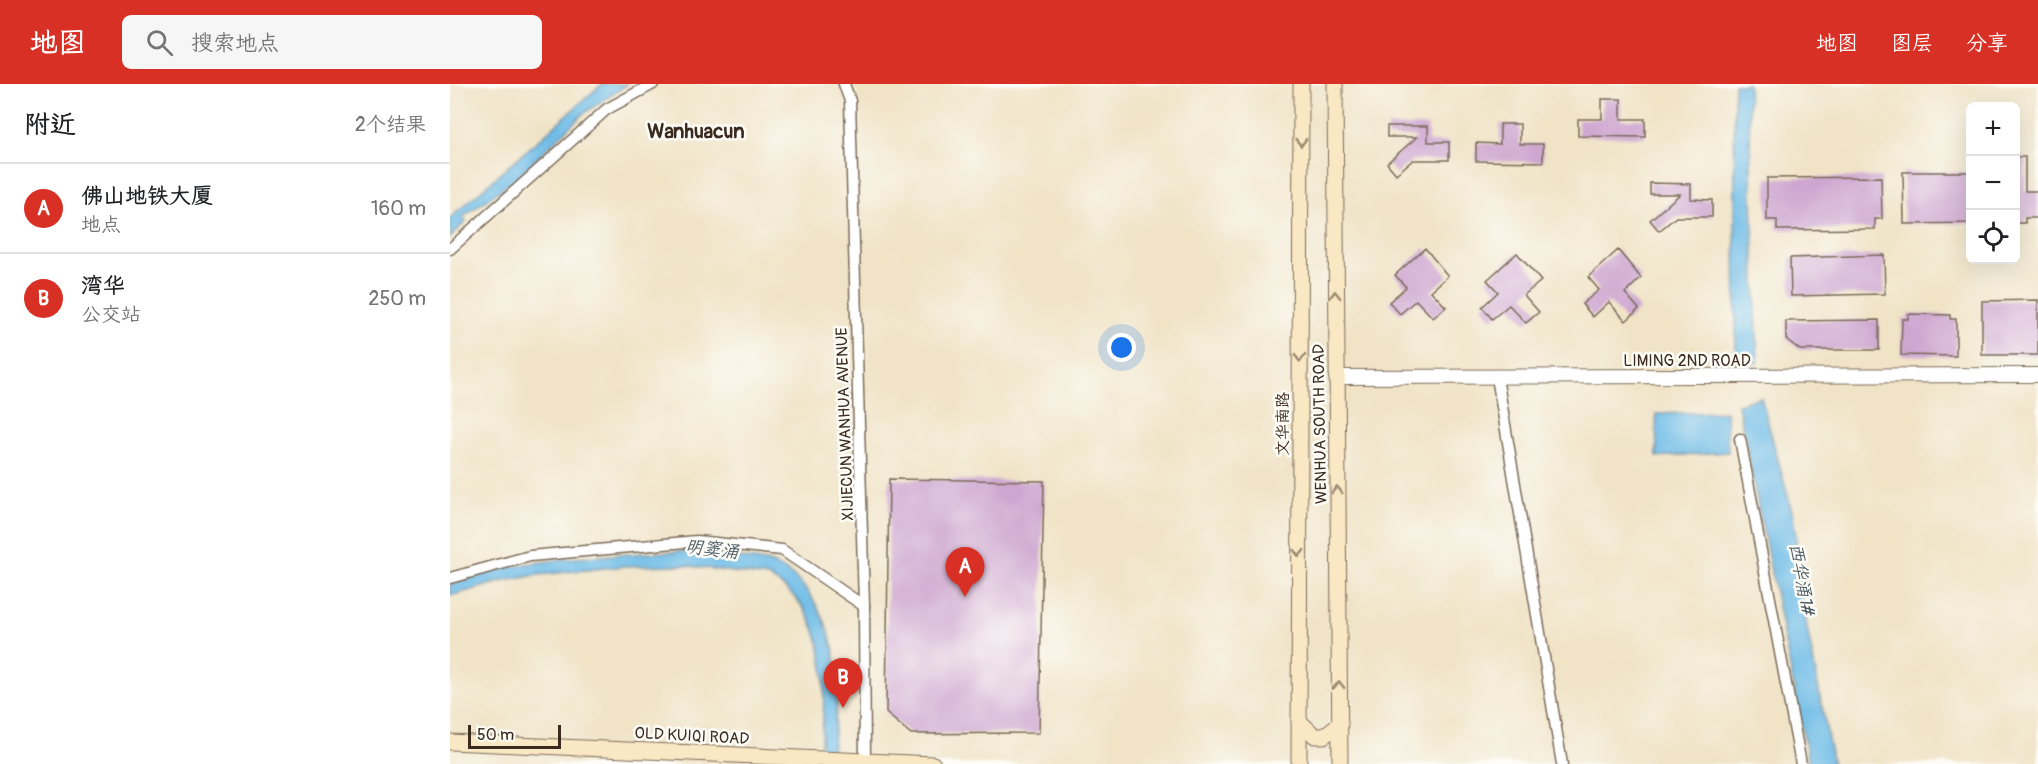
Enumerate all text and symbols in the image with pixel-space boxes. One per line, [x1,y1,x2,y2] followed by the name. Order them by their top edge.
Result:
[122,15,542,69] search box
[30,26,86,61] text: 地图
[143,26,176,59] icon: search
[191,29,279,57] text: 搜索地点
[1816,30,1858,57] text: 地图
[1891,30,1933,57] text: 图层
[1966,30,2008,57] text: 分享
[1966,102,2020,264] map controls
[1966,102,2020,156] button: +
[24,109,76,141] text: 附近
[355,112,426,137] text: 2个结果
[647,119,745,144] district label: Wanhuacun
[1295,138,1307,147] one-way arrow
[1966,156,2020,210] button: −
[81,182,213,210] text: 佛山地铁大厦
[37,196,50,221] text: A
[371,196,426,221] text: 160 m
[1966,210,2020,264] button: locate
[81,212,121,237] text: 地点
[81,272,125,300] text: 湾华
[38,286,49,311] text: B
[368,286,426,311] text: 250 m
[1329,290,1341,299] one-way arrow
[81,302,141,327] text: 公交站
[832,327,858,521] street label: XIJIECUN WANHUA AVENUE
[1107,333,1136,362] your location
[1309,344,1331,504] street label: WENHUA SOUTH ROAD
[1623,351,1751,371] street label: LIMING 2ND ROAD
[1294,354,1306,363] one-way arrow
[1273,392,1293,456] street label: 文华南路
[1331,485,1343,494] one-way arrow
[684,535,741,564] water label: 明窦涌
[1784,541,1820,619] water label: 西华涌1#
[946,548,984,597] pin: A
[1293,549,1305,558] one-way arrow
[824,658,862,708] pin: B
[1333,680,1345,689] one-way arrow
[468,722,561,750] scale bar
[634,723,750,749] street label: OLD KUIQI ROAD
[477,725,514,745] text: 50 m

